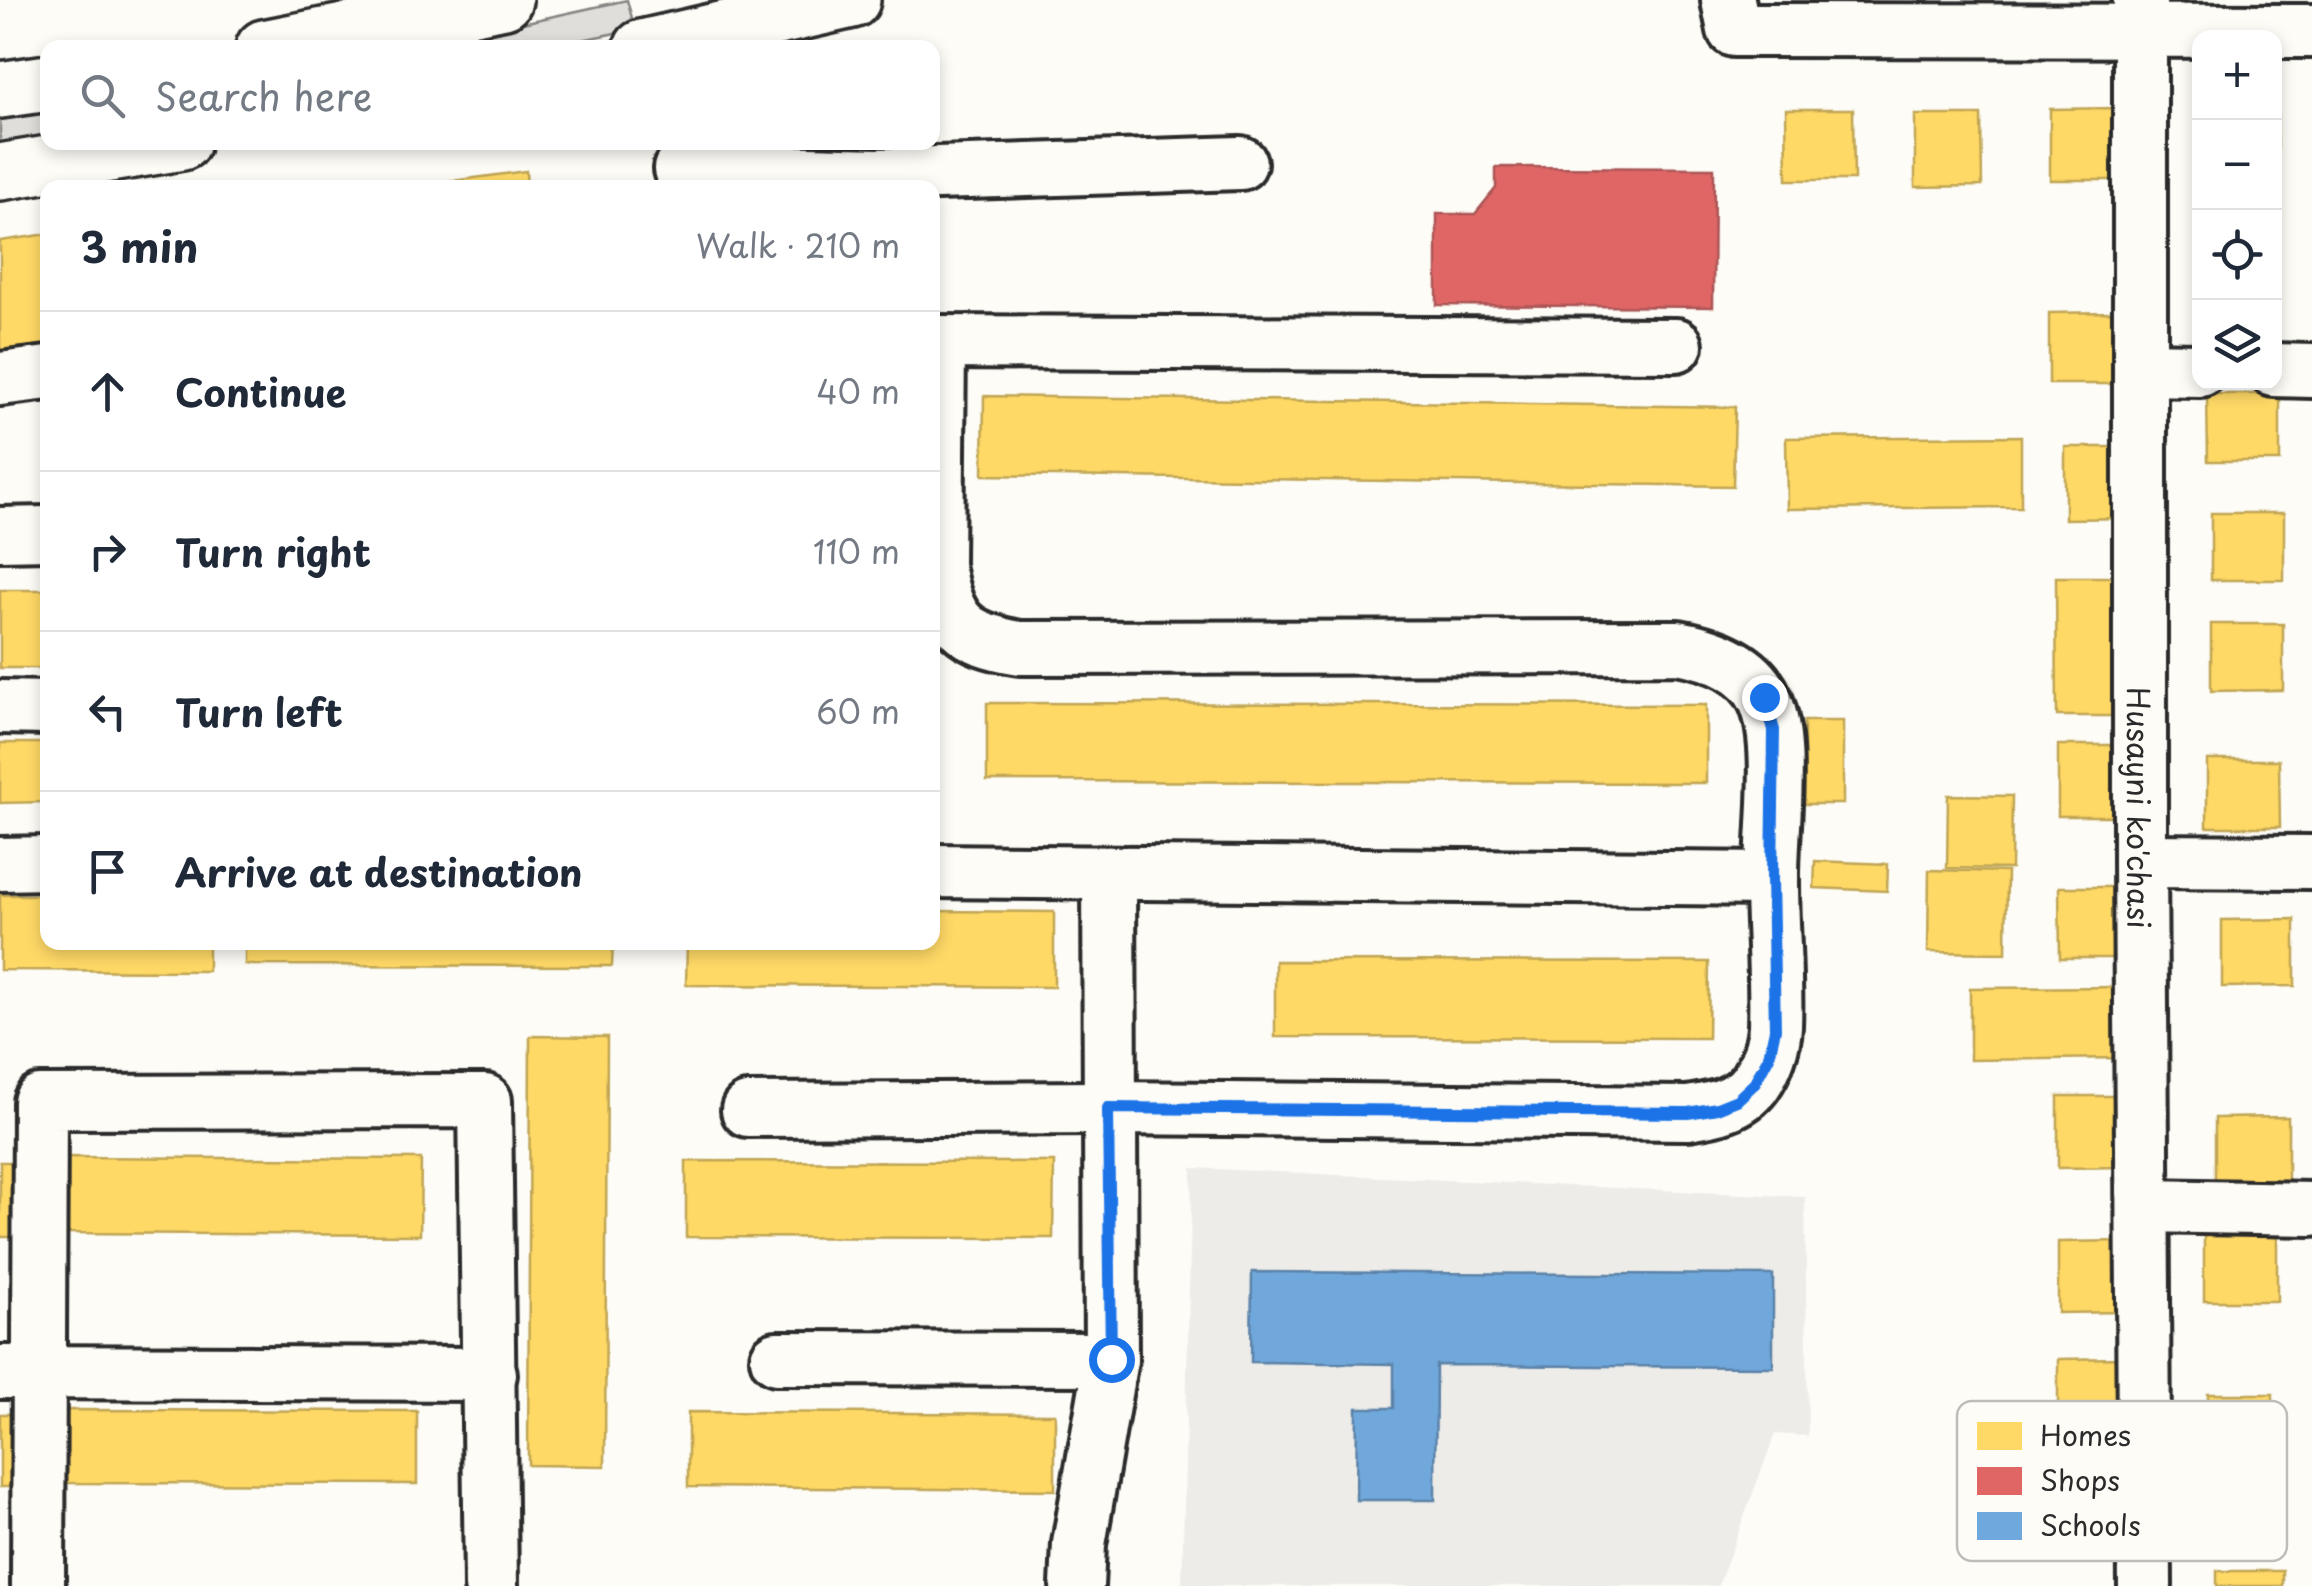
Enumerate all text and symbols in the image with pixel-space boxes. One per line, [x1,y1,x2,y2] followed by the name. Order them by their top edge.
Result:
[2192,30,2282,390] map controls
[2192,30,2282,120] button: +
[40,40,940,150] search box
[155,67,372,124] text: Search here
[75,68,130,123] icon: search
[2192,120,2282,210] button: −
[2192,210,2282,300] button: locate
[80,214,198,277] text: 3 min
[696,221,900,269] text: Walk · 210 m
[2192,300,2282,390] button: layers
[175,363,346,420] text: Continue
[80,364,135,419] icon: ahead
[816,367,900,415] text: 40 m
[175,523,371,580] text: Turn right
[80,524,135,579] icon: right
[813,527,900,575] text: 110 m
[1742,675,1788,721] route end
[175,683,343,740] text: Turn left
[80,684,135,739] icon: left
[816,687,900,735] text: 60 m
[2117,687,2163,929] street label: Husayni ko'chasi
[175,843,583,900] text: Arrive at destination
[80,844,135,899] icon: arrive
[1089,1337,1135,1383] route start
[1957,1401,2287,1561] legend
[2040,1413,2131,1456] text: Homes
[2040,1458,2120,1501] text: Shops
[2040,1503,2141,1546] text: Schools

